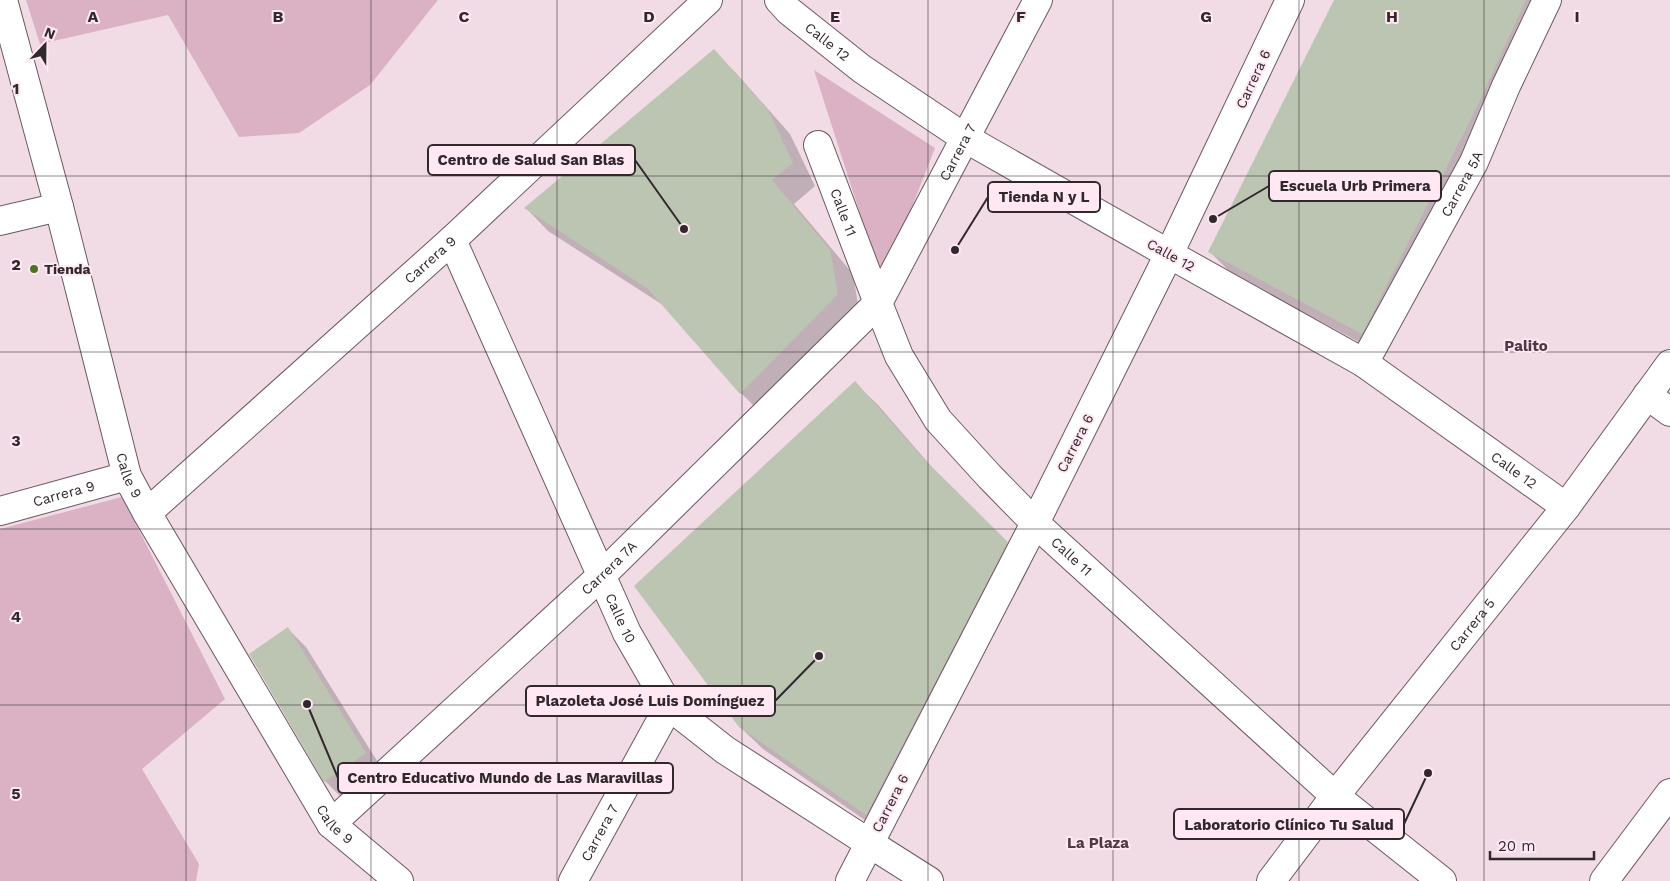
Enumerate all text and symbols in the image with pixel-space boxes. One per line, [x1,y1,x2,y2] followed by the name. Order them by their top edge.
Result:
[88,7,99,26] text: A
[273,7,284,26] text: B
[459,7,470,26] text: C
[643,7,655,26] text: D
[830,7,840,26] text: E
[1016,7,1026,26] text: F
[1200,7,1212,26] text: G
[1386,7,1398,26] text: H
[1574,7,1580,26] text: I
[802,19,853,64] street label: Calle 12
[20,20,70,70] north arrow
[42,24,58,42] text: N
[1232,47,1274,111] street label: Carrera 6
[13,79,19,98] text: 1
[936,121,979,183] street label: Carrera 7
[428,145,635,175] callout: Centro de Salud San Blas
[1438,149,1486,220] street label: Carrera 5A
[438,151,624,169] text: Centro de Salud San Blas
[1269,171,1441,201] callout: Escuela Urb Primera
[1279,177,1431,195] text: Escuela Urb Primera
[988,182,1100,212] callout: Tienda N y L
[827,186,860,238] street label: Calle 11
[999,188,1089,206] text: Tienda N y L
[401,232,459,287] street label: Carrera 9
[1144,235,1198,275] street label: Calle 12
[11,255,21,274] text: 2
[44,261,92,277] place label: Tienda
[28,263,40,275] marker: Tienda
[1504,337,1548,355] district label: Palito
[1054,411,1096,475] street label: Carrera 6
[11,431,21,450] text: 3
[1488,448,1540,492] street label: Calle 12
[113,451,145,501] street label: Calle 9
[31,477,96,510] street label: Carrera 9
[1048,534,1095,579] street label: Calle 11
[578,538,640,598] street label: Carrera 7A
[602,591,639,646] street label: Calle 10
[1446,595,1498,654] street label: Carrera 5
[11,607,21,626] text: 4
[526,686,775,716] callout: Plazoleta José Luis Domínguez
[536,692,765,710] text: Plazoleta José Luis Domínguez
[338,763,673,793] callout: Centro Educativo Mundo de Las Maravillas
[347,769,663,787] text: Centro Educativo Mundo de Las Maravillas
[869,771,911,835] street label: Carrera 6
[11,784,21,803] text: 5
[313,802,356,847] street label: Calle 9
[578,802,621,864] street label: Carrera 7
[1174,809,1404,839] callout: Laboratorio Clínico Tu Salud
[1184,816,1394,834] text: Laboratorio Clínico Tu Salud
[1490,828,1594,860] scale bar
[1067,834,1129,852] district label: La Plaza
[1498,837,1536,855] text: 20 m

